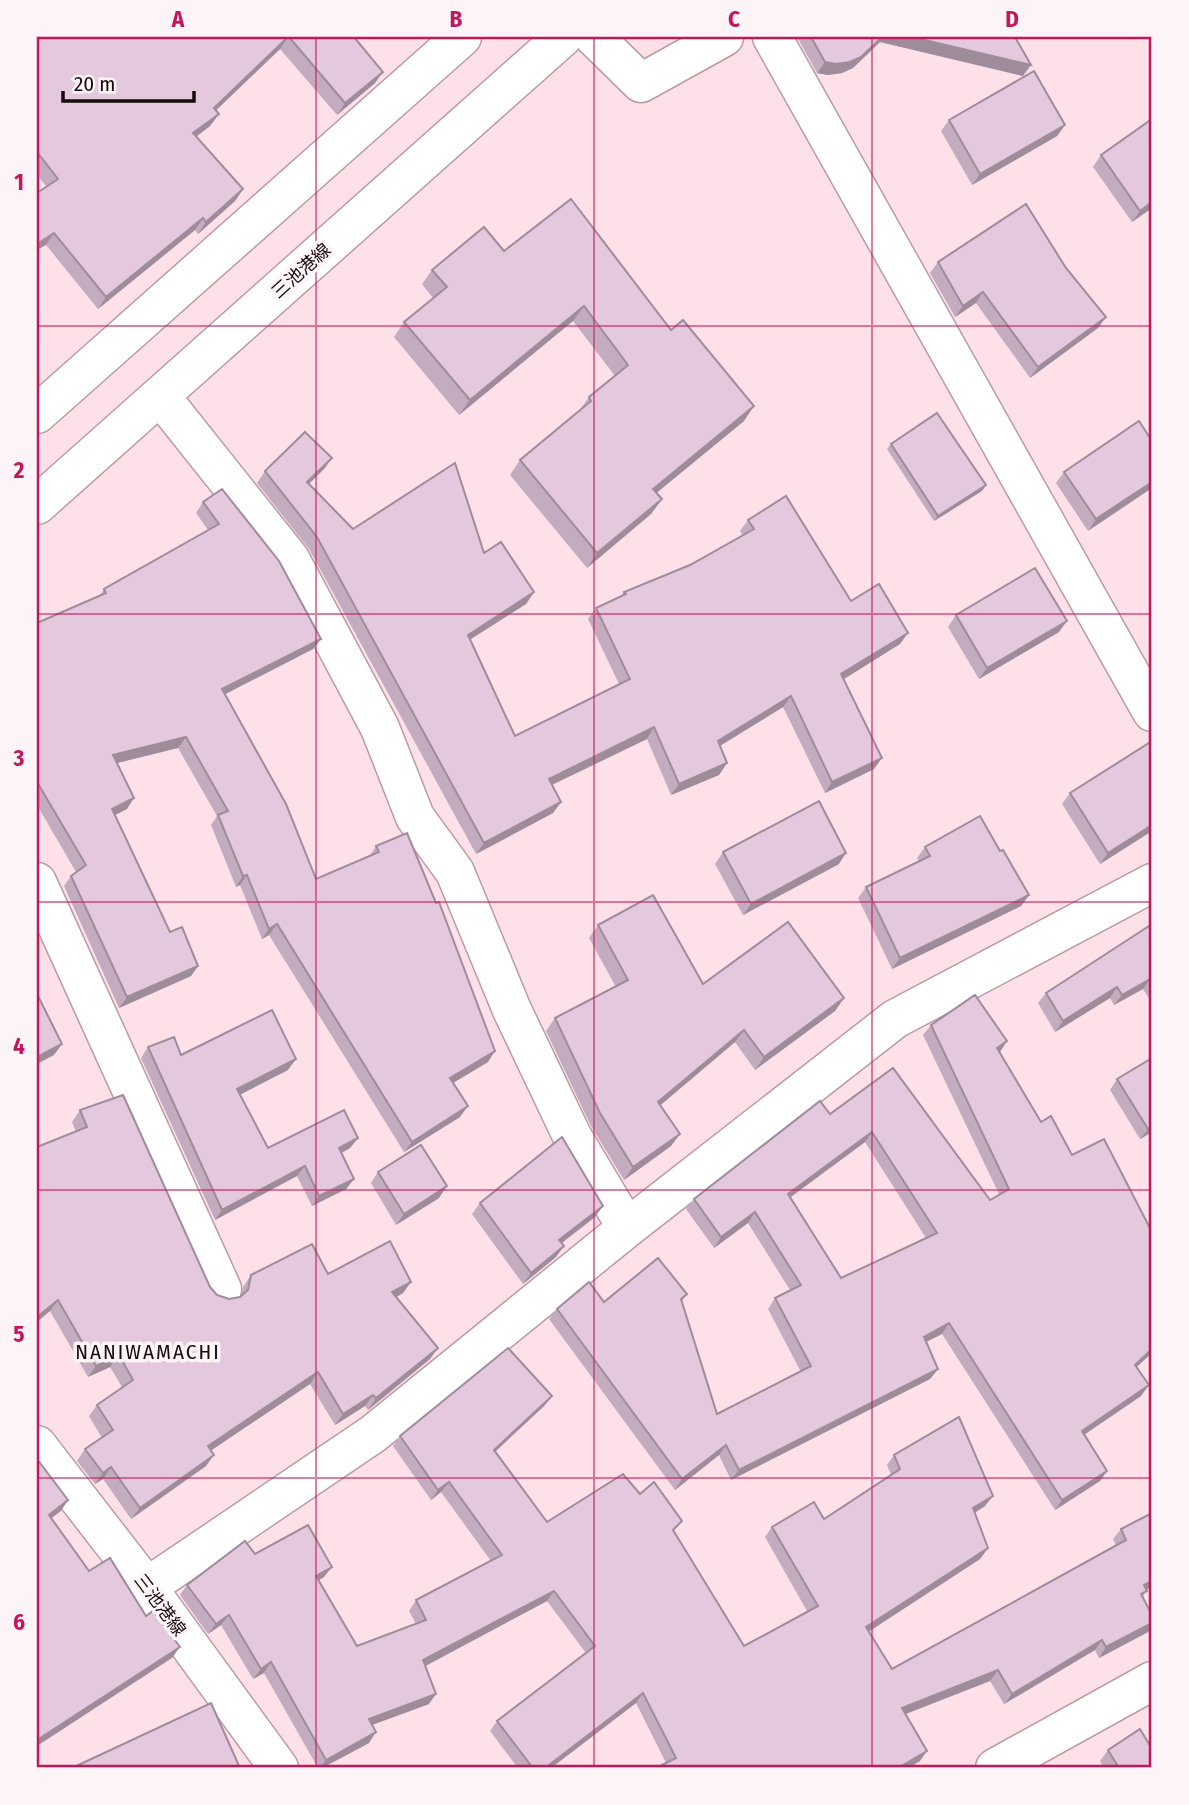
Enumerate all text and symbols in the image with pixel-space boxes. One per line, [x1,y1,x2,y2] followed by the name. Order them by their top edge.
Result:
[171,5,185,33] text: A
[450,5,463,33] text: B
[728,5,740,33] text: C
[1005,5,1019,33] text: D
[63,60,194,104] scale bar
[74,71,115,97] text: 20 m
[14,168,24,196] text: 1
[267,239,335,303] street label: 三池港線
[13,456,25,484] text: 2
[13,744,25,772] text: 3
[13,1032,25,1060] text: 4
[13,1320,25,1348] text: 5
[75,1339,221,1365] district label: NANIWAMACHI
[130,1570,190,1640] street label: 三池港線
[13,1608,25,1636] text: 6

